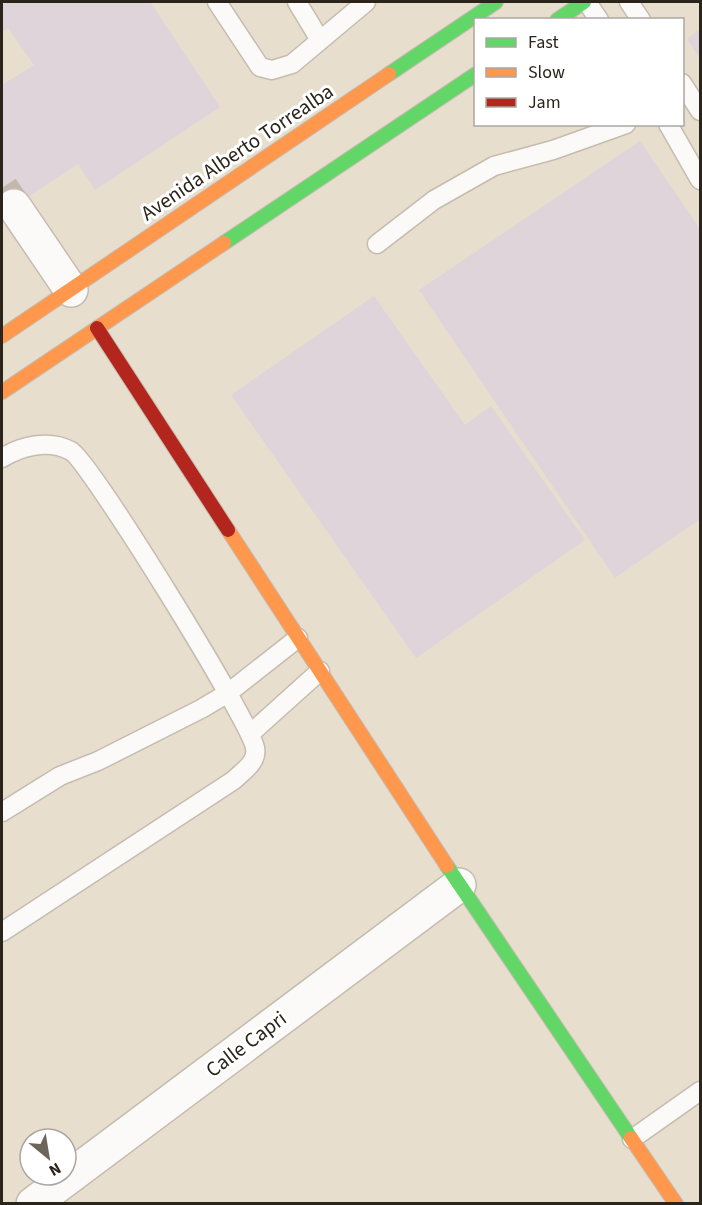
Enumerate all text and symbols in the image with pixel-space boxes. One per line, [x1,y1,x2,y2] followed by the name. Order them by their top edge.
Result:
[474,18,684,126] legend
[528,30,559,55] text: Fast
[528,60,565,85] text: Slow
[135,76,339,228] street label: Avenida Alberto Torrealba
[528,90,561,115] text: Jam
[199,1004,293,1084] street label: Calle Capri
[18,1127,78,1187] north arrow
[45,1157,65,1181] text: N

